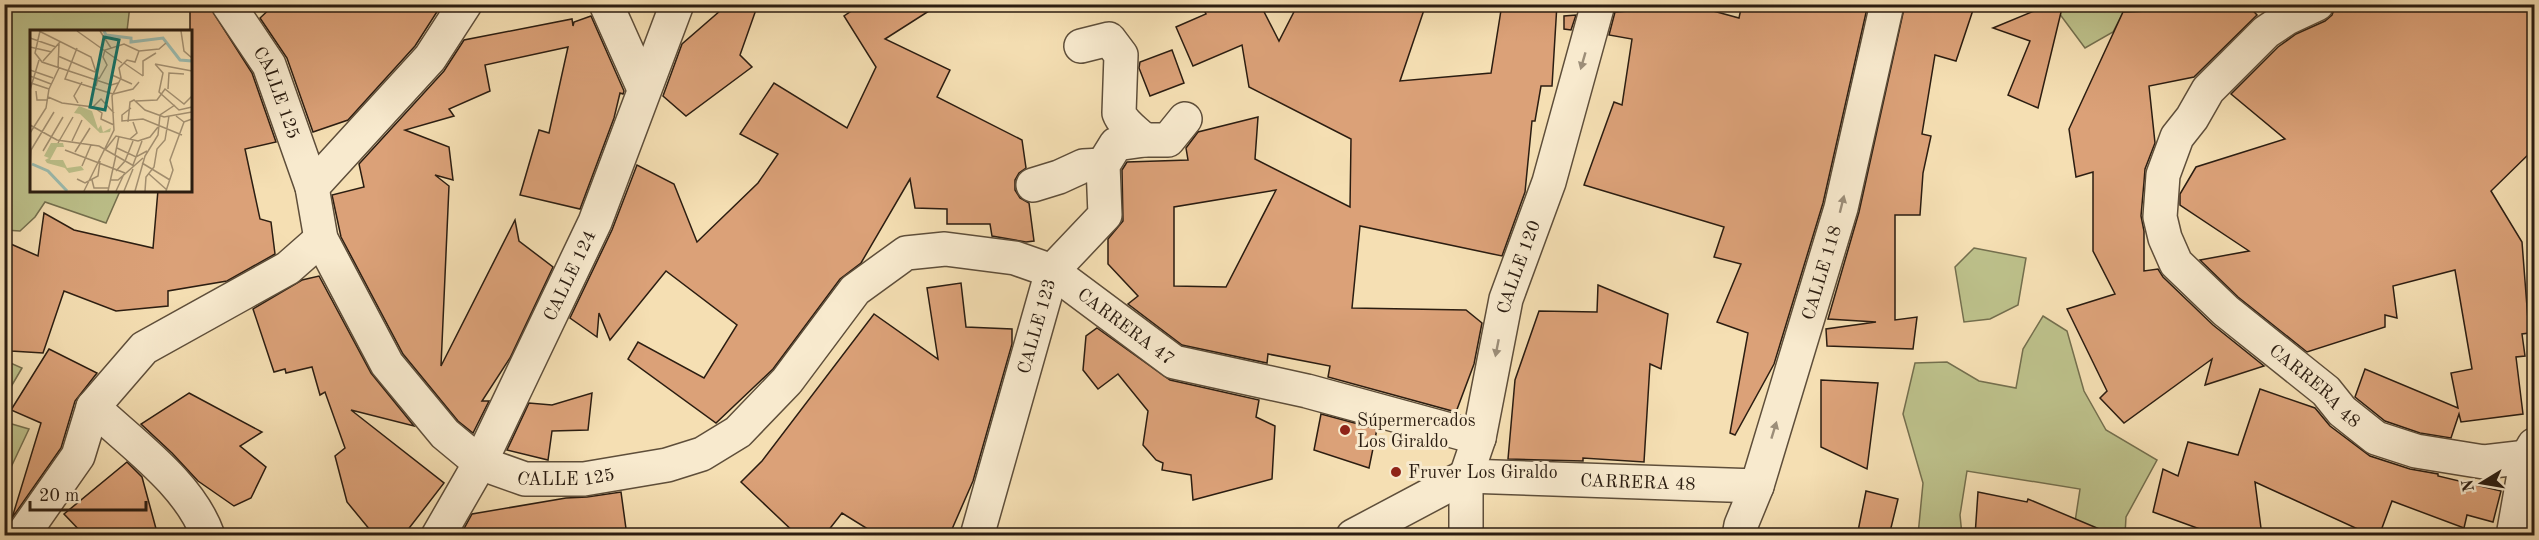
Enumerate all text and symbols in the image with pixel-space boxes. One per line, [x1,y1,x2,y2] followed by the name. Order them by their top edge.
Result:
[30,30,192,192] inset map
[249,44,302,141] street label: CALLE 125
[1577,52,1587,70] one-way arrow
[1838,194,1848,213] one-way arrow
[1495,218,1544,315] street label: CALLE 120
[1800,223,1845,322] street label: CALLE 118
[541,228,600,324] street label: CALLE 124
[1015,277,1059,376] street label: CALLE 123
[1074,285,1177,369] street label: CARRERA 47
[1492,339,1501,358] one-way arrow
[2265,341,2363,432] street label: CARRERA 48
[1357,412,1476,451] place label: Súpermercados Los Giraldo
[1770,421,1779,439] one-way arrow
[1338,423,1352,437] marker: Súpermercados Los Giraldo
[2452,453,2512,513] north arrow
[1408,464,1558,482] place label: Fruver Los Giraldo
[1389,465,1403,479] marker: Fruver Los Giraldo
[514,466,616,489] street label: CALLE 125
[1580,472,1696,494] street label: CARRERA 48
[30,474,146,512] scale bar
[2460,477,2478,493] text: N
[39,487,79,505] text: 20 m

